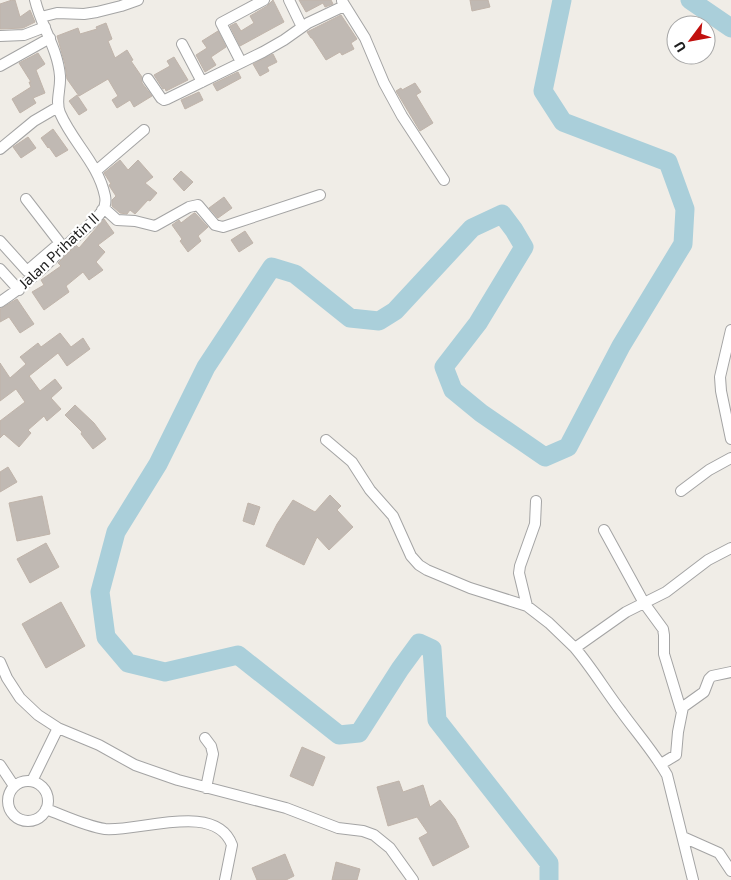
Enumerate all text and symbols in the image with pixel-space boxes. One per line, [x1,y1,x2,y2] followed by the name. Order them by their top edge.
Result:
[666,15,716,65] north arrow
[670,39,689,56] text: U
[15,209,102,292] street label: Jalan Prihatin II

